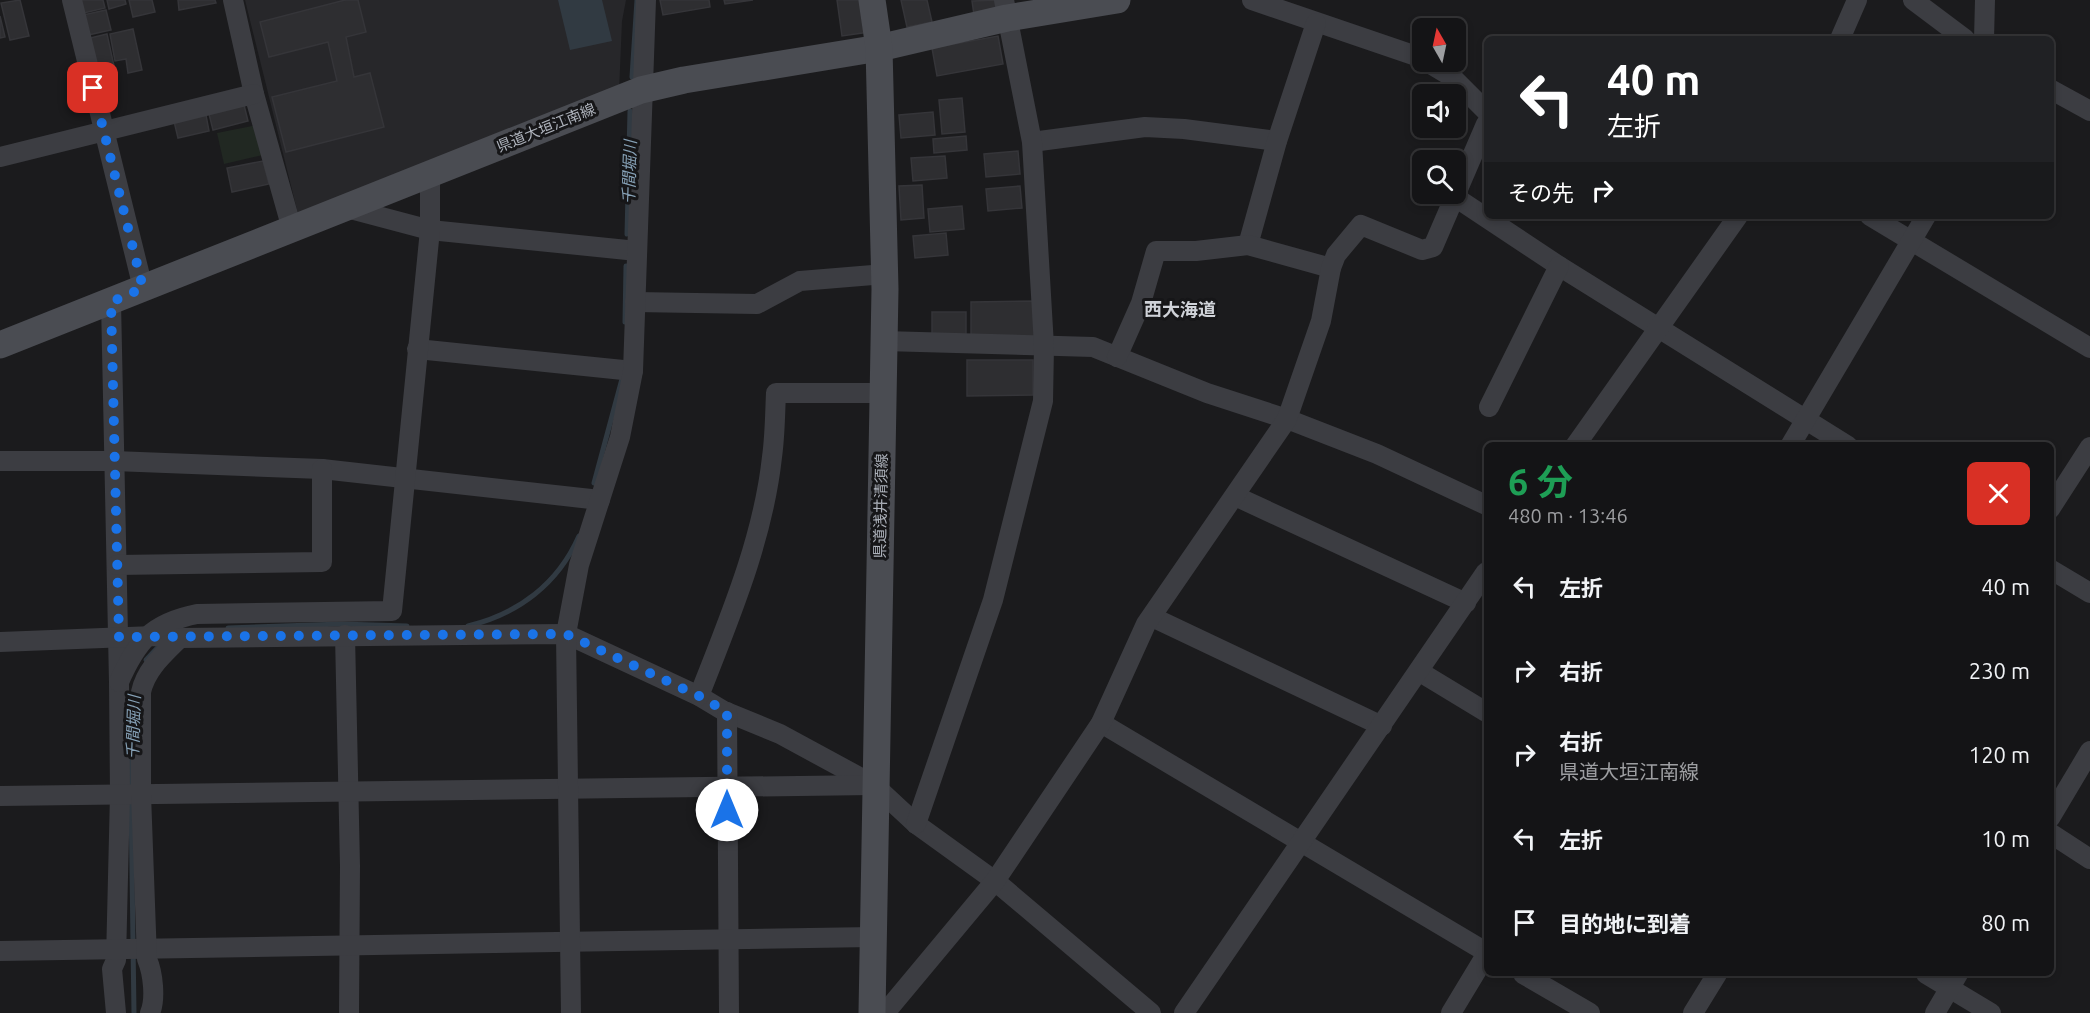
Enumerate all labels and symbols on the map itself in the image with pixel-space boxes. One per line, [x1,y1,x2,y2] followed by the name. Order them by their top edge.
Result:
[1412,18,1466,72] north arrow
[67,62,118,113] pin
[494,100,598,155] street label: 県道大垣江南線
[619,138,639,204] water label: 千間堀川
[1144,299,1216,319] district label: 西大海道
[871,453,890,559] street label: 県道浅井清須線
[123,693,143,759] water label: 千間堀川
[695,778,759,842] position arrow

